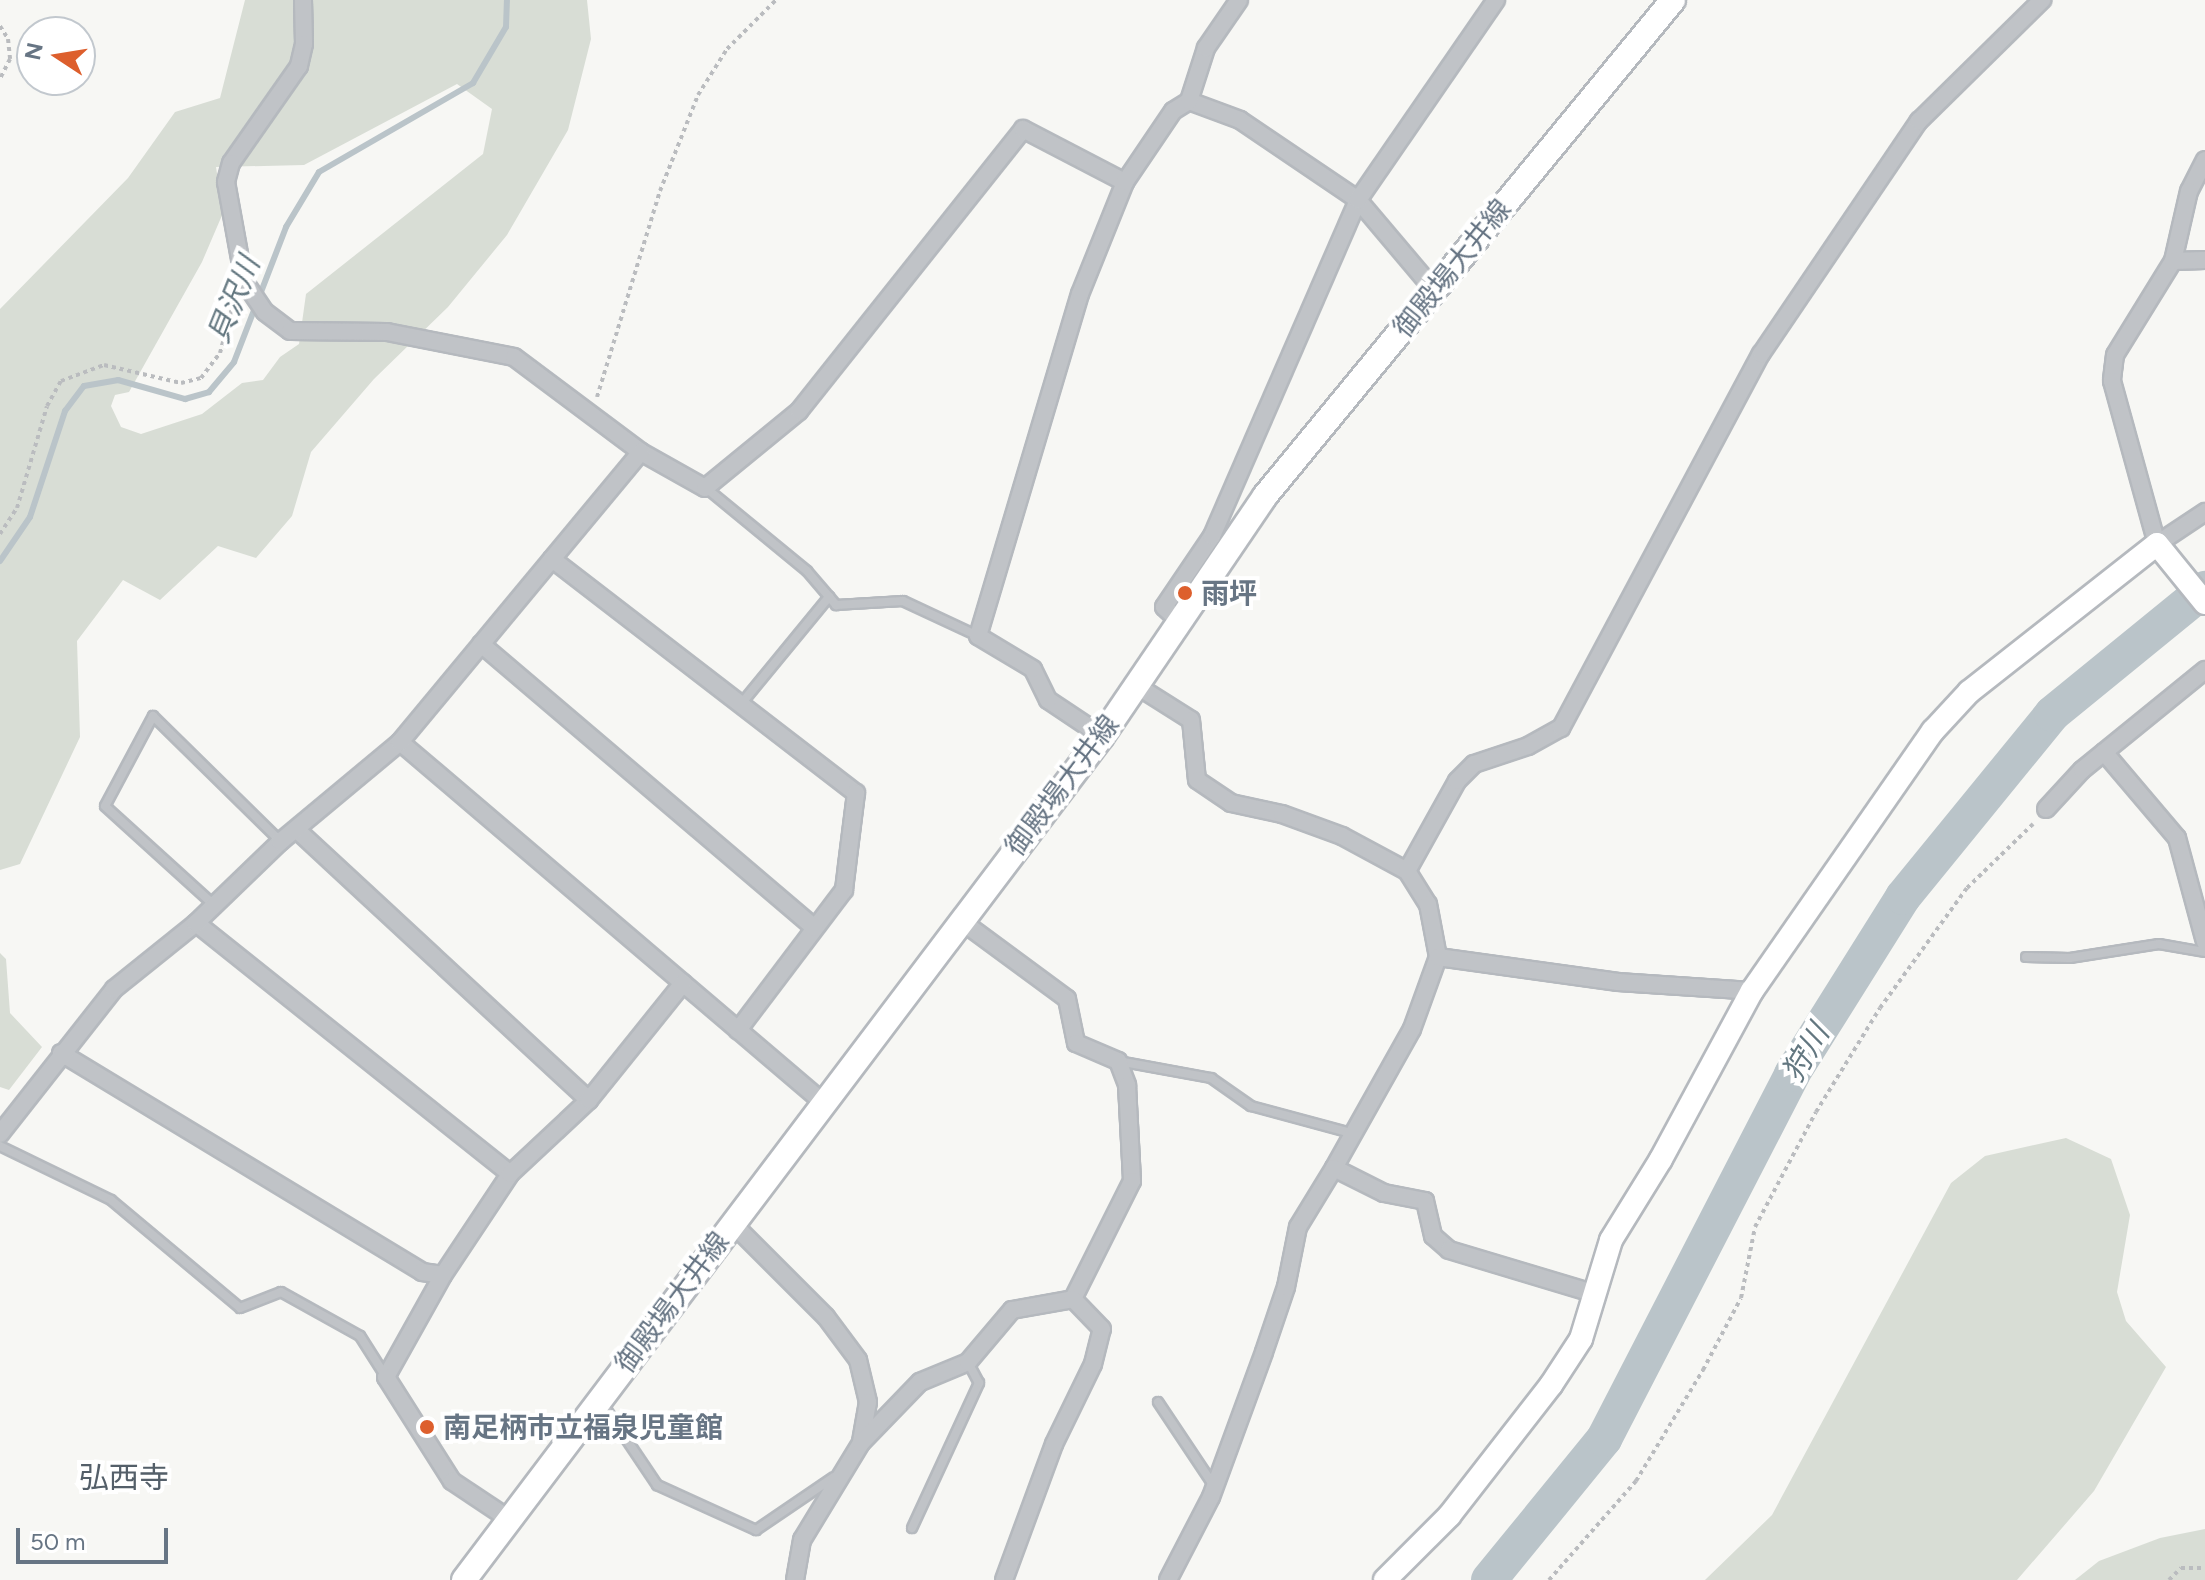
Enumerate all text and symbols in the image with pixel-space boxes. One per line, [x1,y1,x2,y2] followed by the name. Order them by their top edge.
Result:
[16,16,96,96] north arrow
[19,40,49,62] text: N
[1386,192,1518,344] street label: 御殿場大井線
[200,252,268,348] water label: 貝沢川
[1201,576,1257,610] place label: 雨坪
[1176,584,1194,602] marker: 雨坪
[998,708,1126,862] street label: 御殿場大井線
[1775,1018,1837,1088] water label: 狩川
[608,1225,736,1379] street label: 御殿場大井線
[443,1410,723,1444] place label: 南足柄市立福泉児童館
[418,1418,436,1436] marker: 南足柄市立福泉児童館
[79,1460,169,1496] district label: 弘西寺
[20,1512,172,1562] scale bar
[30,1527,86,1556] text: 50 m

